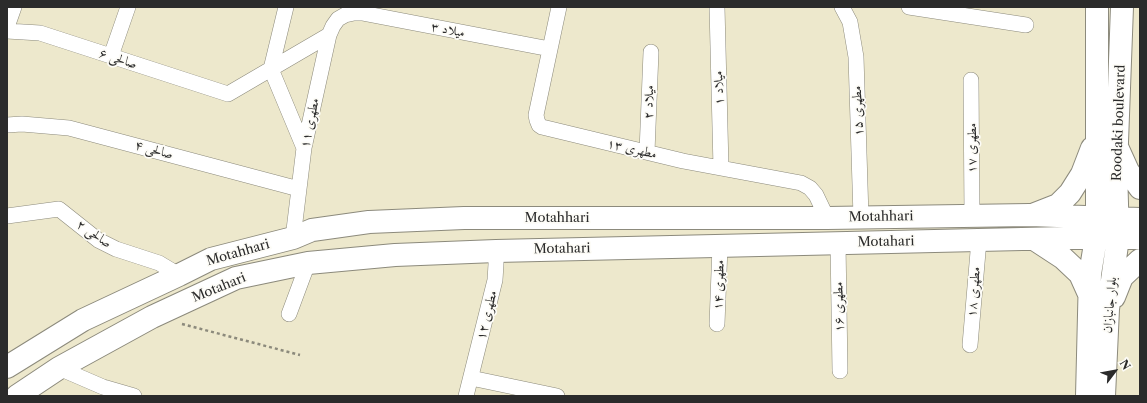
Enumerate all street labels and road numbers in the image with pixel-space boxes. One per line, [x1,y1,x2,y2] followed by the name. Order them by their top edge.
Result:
[430,19,466,41] street label: میلاد ۳
[97,46,139,72] street label: صالحی ۶
[1109,65,1129,181] street label: Roodaki boulevard
[711,71,727,105] street label: میلاد ۱
[641,85,657,119] street label: میلاد ۲
[849,86,867,136] street label: مطهری ۱۵
[297,97,323,149] street label: مطهری ۱۱
[964,123,980,173] street label: مطهری ۱۷
[606,136,658,162] street label: مطهری ۱۳
[133,137,175,163] street label: صالحی ۴
[848,209,914,225] street label: Motahhari
[525,210,589,226] street label: Motahhari
[74,217,114,251] street label: صالحی ۲
[858,234,914,250] street label: Motahari
[205,237,271,269] street label: Motahhari
[534,241,590,257] street label: Motahari
[710,260,728,310] street label: مطهری ۱۴
[964,266,984,318] street label: مطهری ۱۸
[190,270,248,306] street label: Motahari
[1100,276,1120,334] street label: بلوار جانبازان
[831,282,847,332] street label: مطهری ۱۶
[473,289,501,341] street label: مطهری ۱۲

